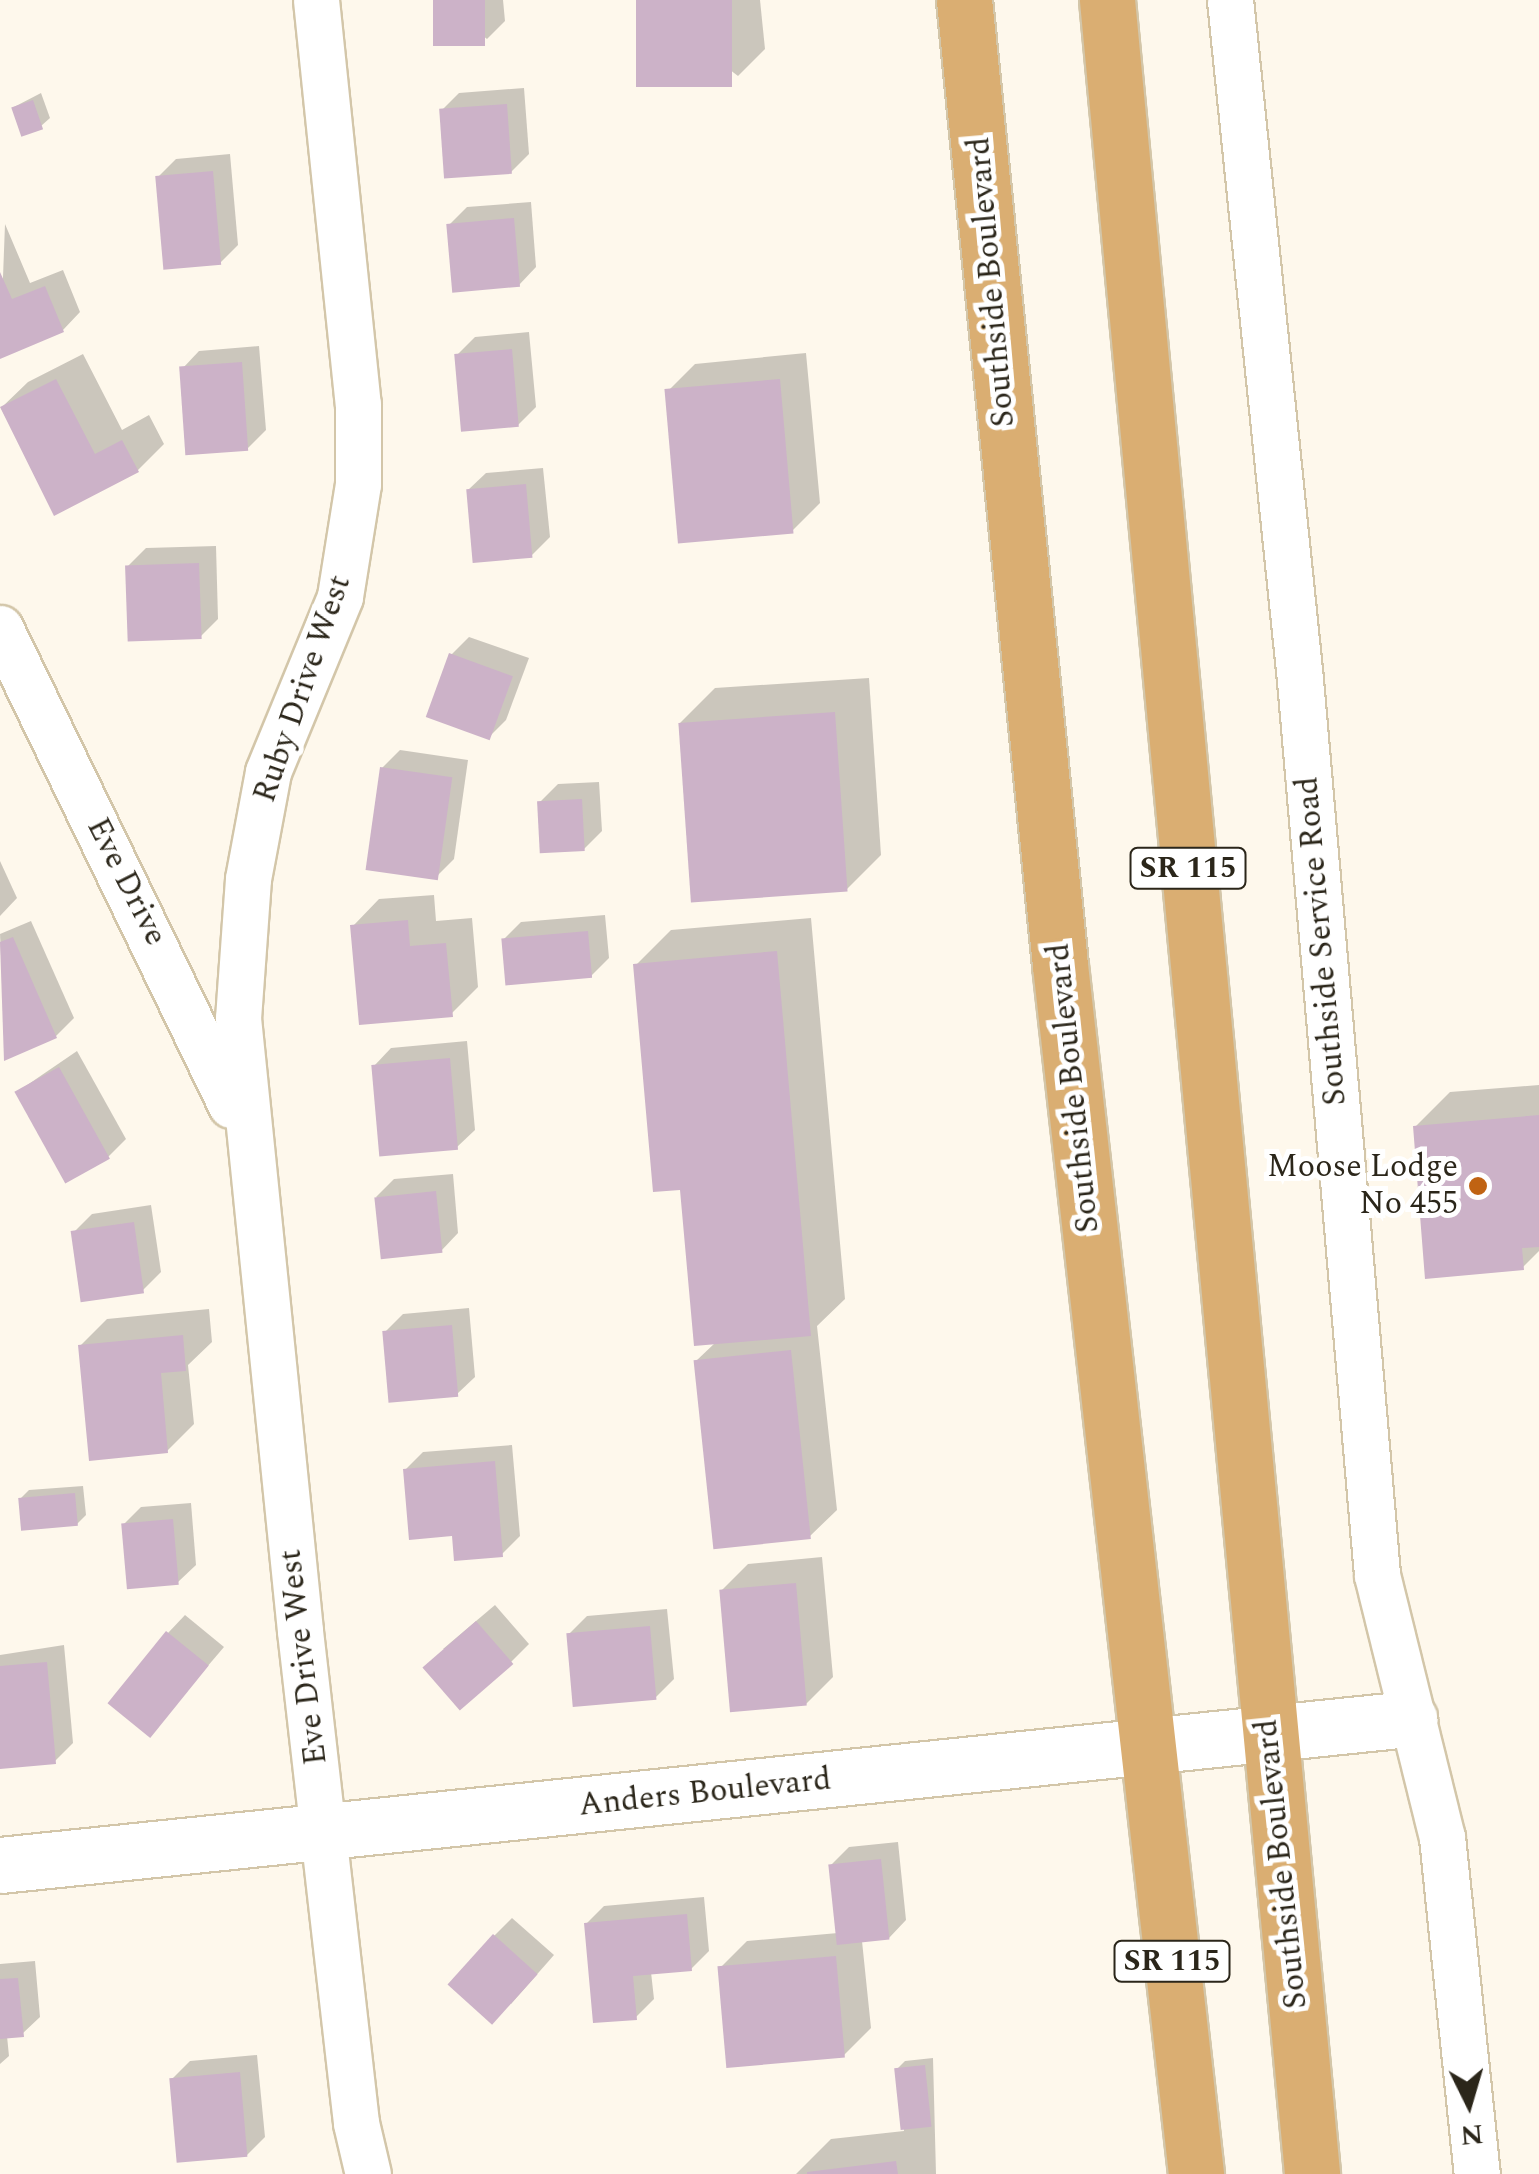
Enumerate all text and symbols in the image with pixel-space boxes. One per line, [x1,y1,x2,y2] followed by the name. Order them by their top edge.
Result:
[960,135,1024,429] street label: Southside Boulevard
[246,570,360,808] street label: Ruby Drive West
[1288,775,1356,1107] street label: Southside Service Road
[78,812,174,952] street label: Eve Drive
[1128,843,1248,893] road number: SR 115
[1040,941,1108,1235] street label: Southside Boulevard
[1267,1149,1458,1224] place label: Moose Lodge No 455
[1467,1175,1489,1197] marker: Moose Lodge No 455
[272,1547,336,1767] street label: Eve Drive West
[1248,1717,1316,2011] street label: Southside Boulevard
[577,1761,833,1825] street label: Anders Boulevard
[1112,1936,1232,1986] road number: SR 115
[1419,2054,1519,2154] north arrow
[1458,2112,1485,2157] text: N

